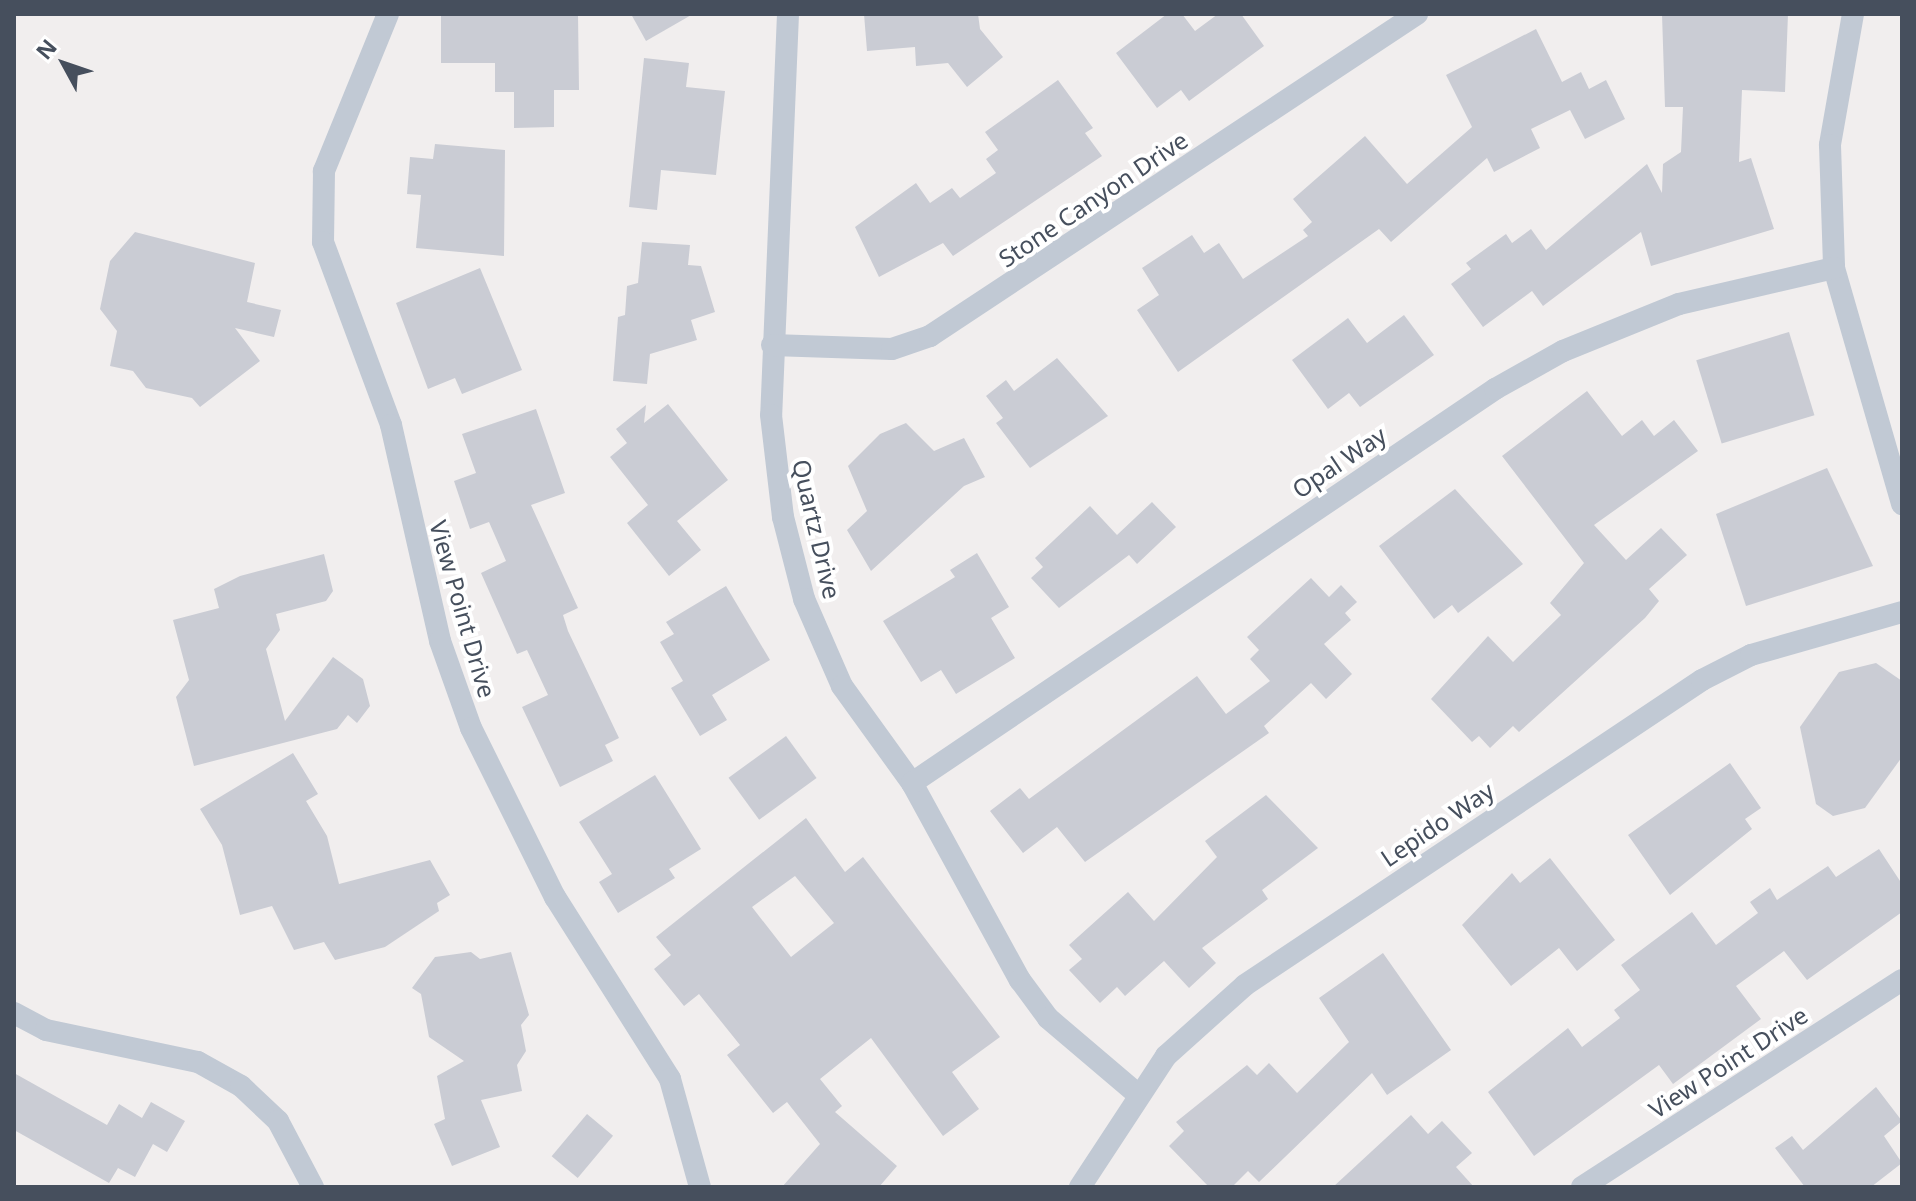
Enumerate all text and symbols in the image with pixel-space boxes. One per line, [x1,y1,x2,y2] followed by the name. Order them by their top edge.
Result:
[24,24,104,104] north arrow
[28,32,63,65] text: N
[993,125,1193,273] street label: Stone Canyon Drive
[1287,420,1391,504] street label: Opal Way
[787,456,847,602] street label: Quartz Drive
[424,517,502,701] street label: View Point Drive
[1375,776,1499,872] street label: Lepido Way
[1643,1000,1813,1124] street label: View Point Drive

